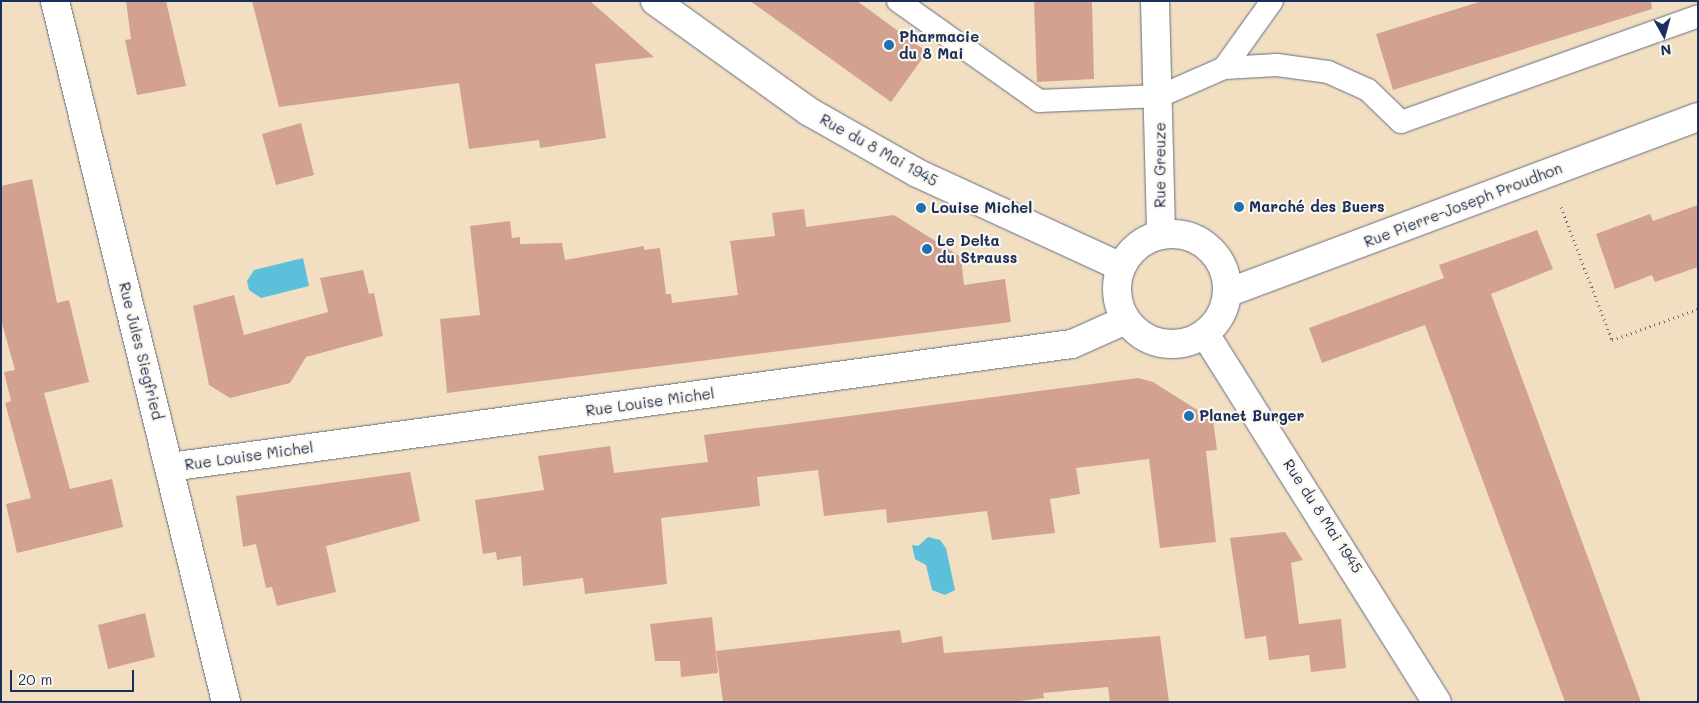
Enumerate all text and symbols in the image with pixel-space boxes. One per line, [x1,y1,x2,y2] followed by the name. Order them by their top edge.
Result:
[1639,10,1689,60] north arrow
[899,27,979,62] place label: Pharmacie du 8 Mai
[883,39,895,51] marker: Pharmacie du 8 Mai
[1659,40,1672,60] text: N
[817,110,941,190] street label: Rue du 8 Mai 1945
[1151,122,1169,208] street label: Rue Greuze
[1361,159,1565,251] street label: Rue Pierre-Joseph Proudhon
[1249,198,1385,216] place label: Marché des Buers
[931,199,1032,217] place label: Louise Michel
[1233,201,1245,213] marker: Marché des Buers
[915,202,927,214] marker: Louise Michel
[937,231,1017,266] place label: Le Delta du Strauss
[921,243,933,255] marker: Le Delta du Strauss
[115,280,167,422] street label: Rue Jules Siegfried
[585,384,715,420] street label: Rue Louise Michel
[1199,407,1304,425] place label: Planet Burger
[1183,410,1195,422] marker: Planet Burger
[184,438,314,474] street label: Rue Louise Michel
[1279,456,1367,576] street label: Rue du 8 Mai 1945
[12,660,136,692] scale bar
[18,669,52,689] text: 20 m

